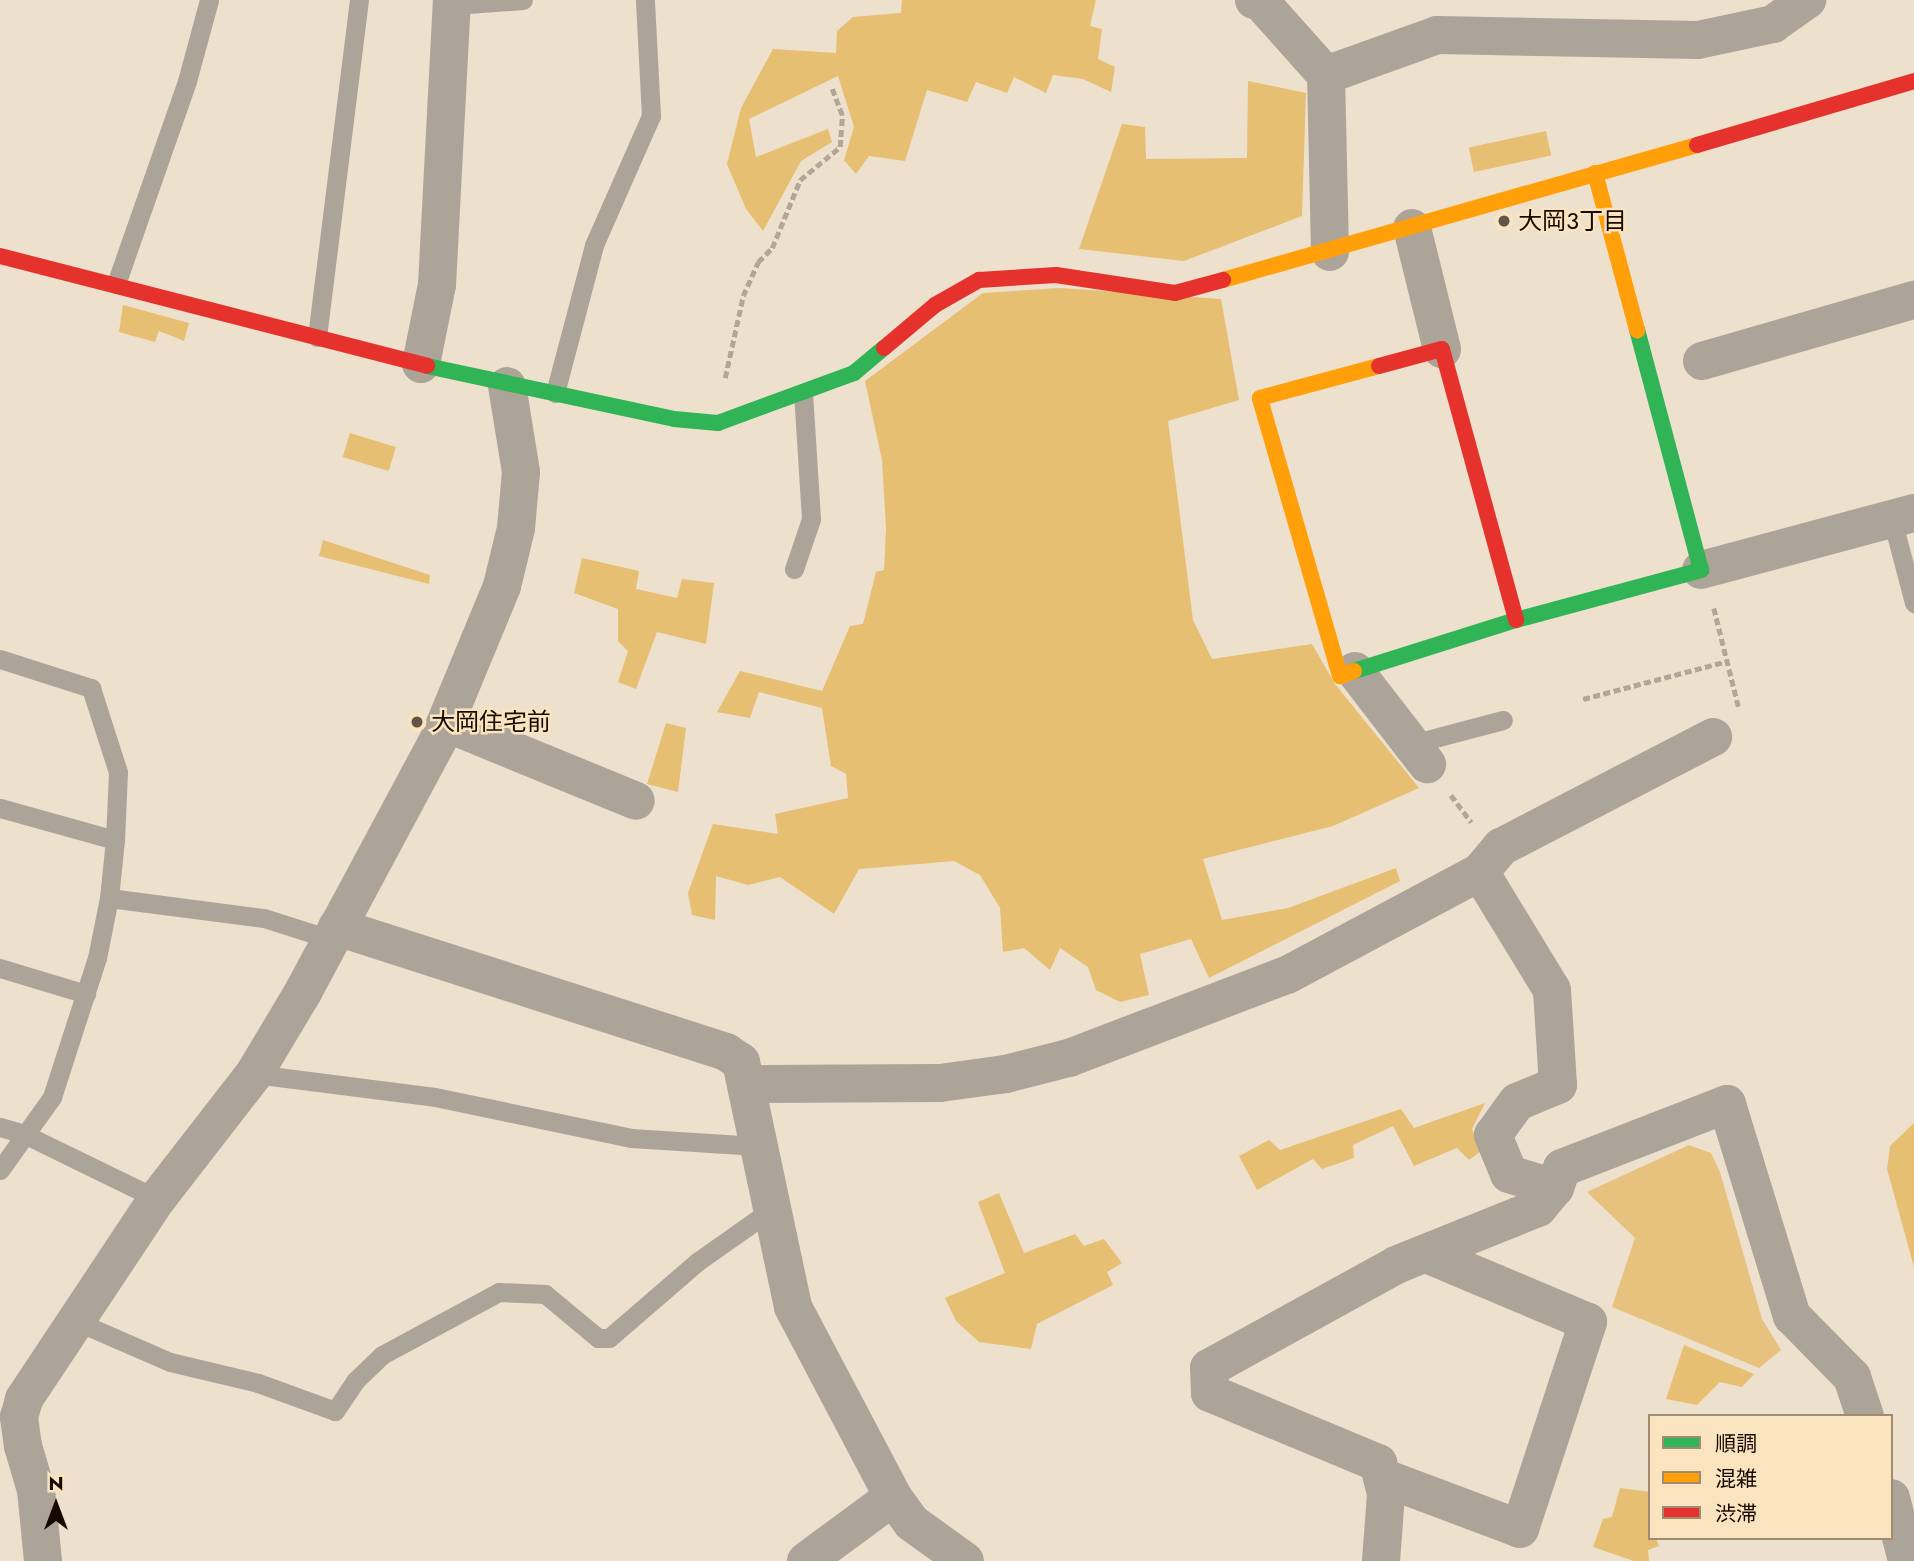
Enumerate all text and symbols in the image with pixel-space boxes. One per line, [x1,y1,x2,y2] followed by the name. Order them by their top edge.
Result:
[1518,207,1627,235] place label: 大岡3丁目
[1496,213,1512,229] marker: 大岡3丁目
[431,708,551,736] place label: 大岡住宅前
[409,714,425,730] marker: 大岡住宅前
[1648,1414,1893,1540] legend
[1715,1429,1757,1459] text: 順調
[1715,1464,1757,1494] text: 混雑
[21,1470,91,1540] north arrow
[48,1470,64,1497] text: N
[1715,1499,1757,1529] text: 渋滞

